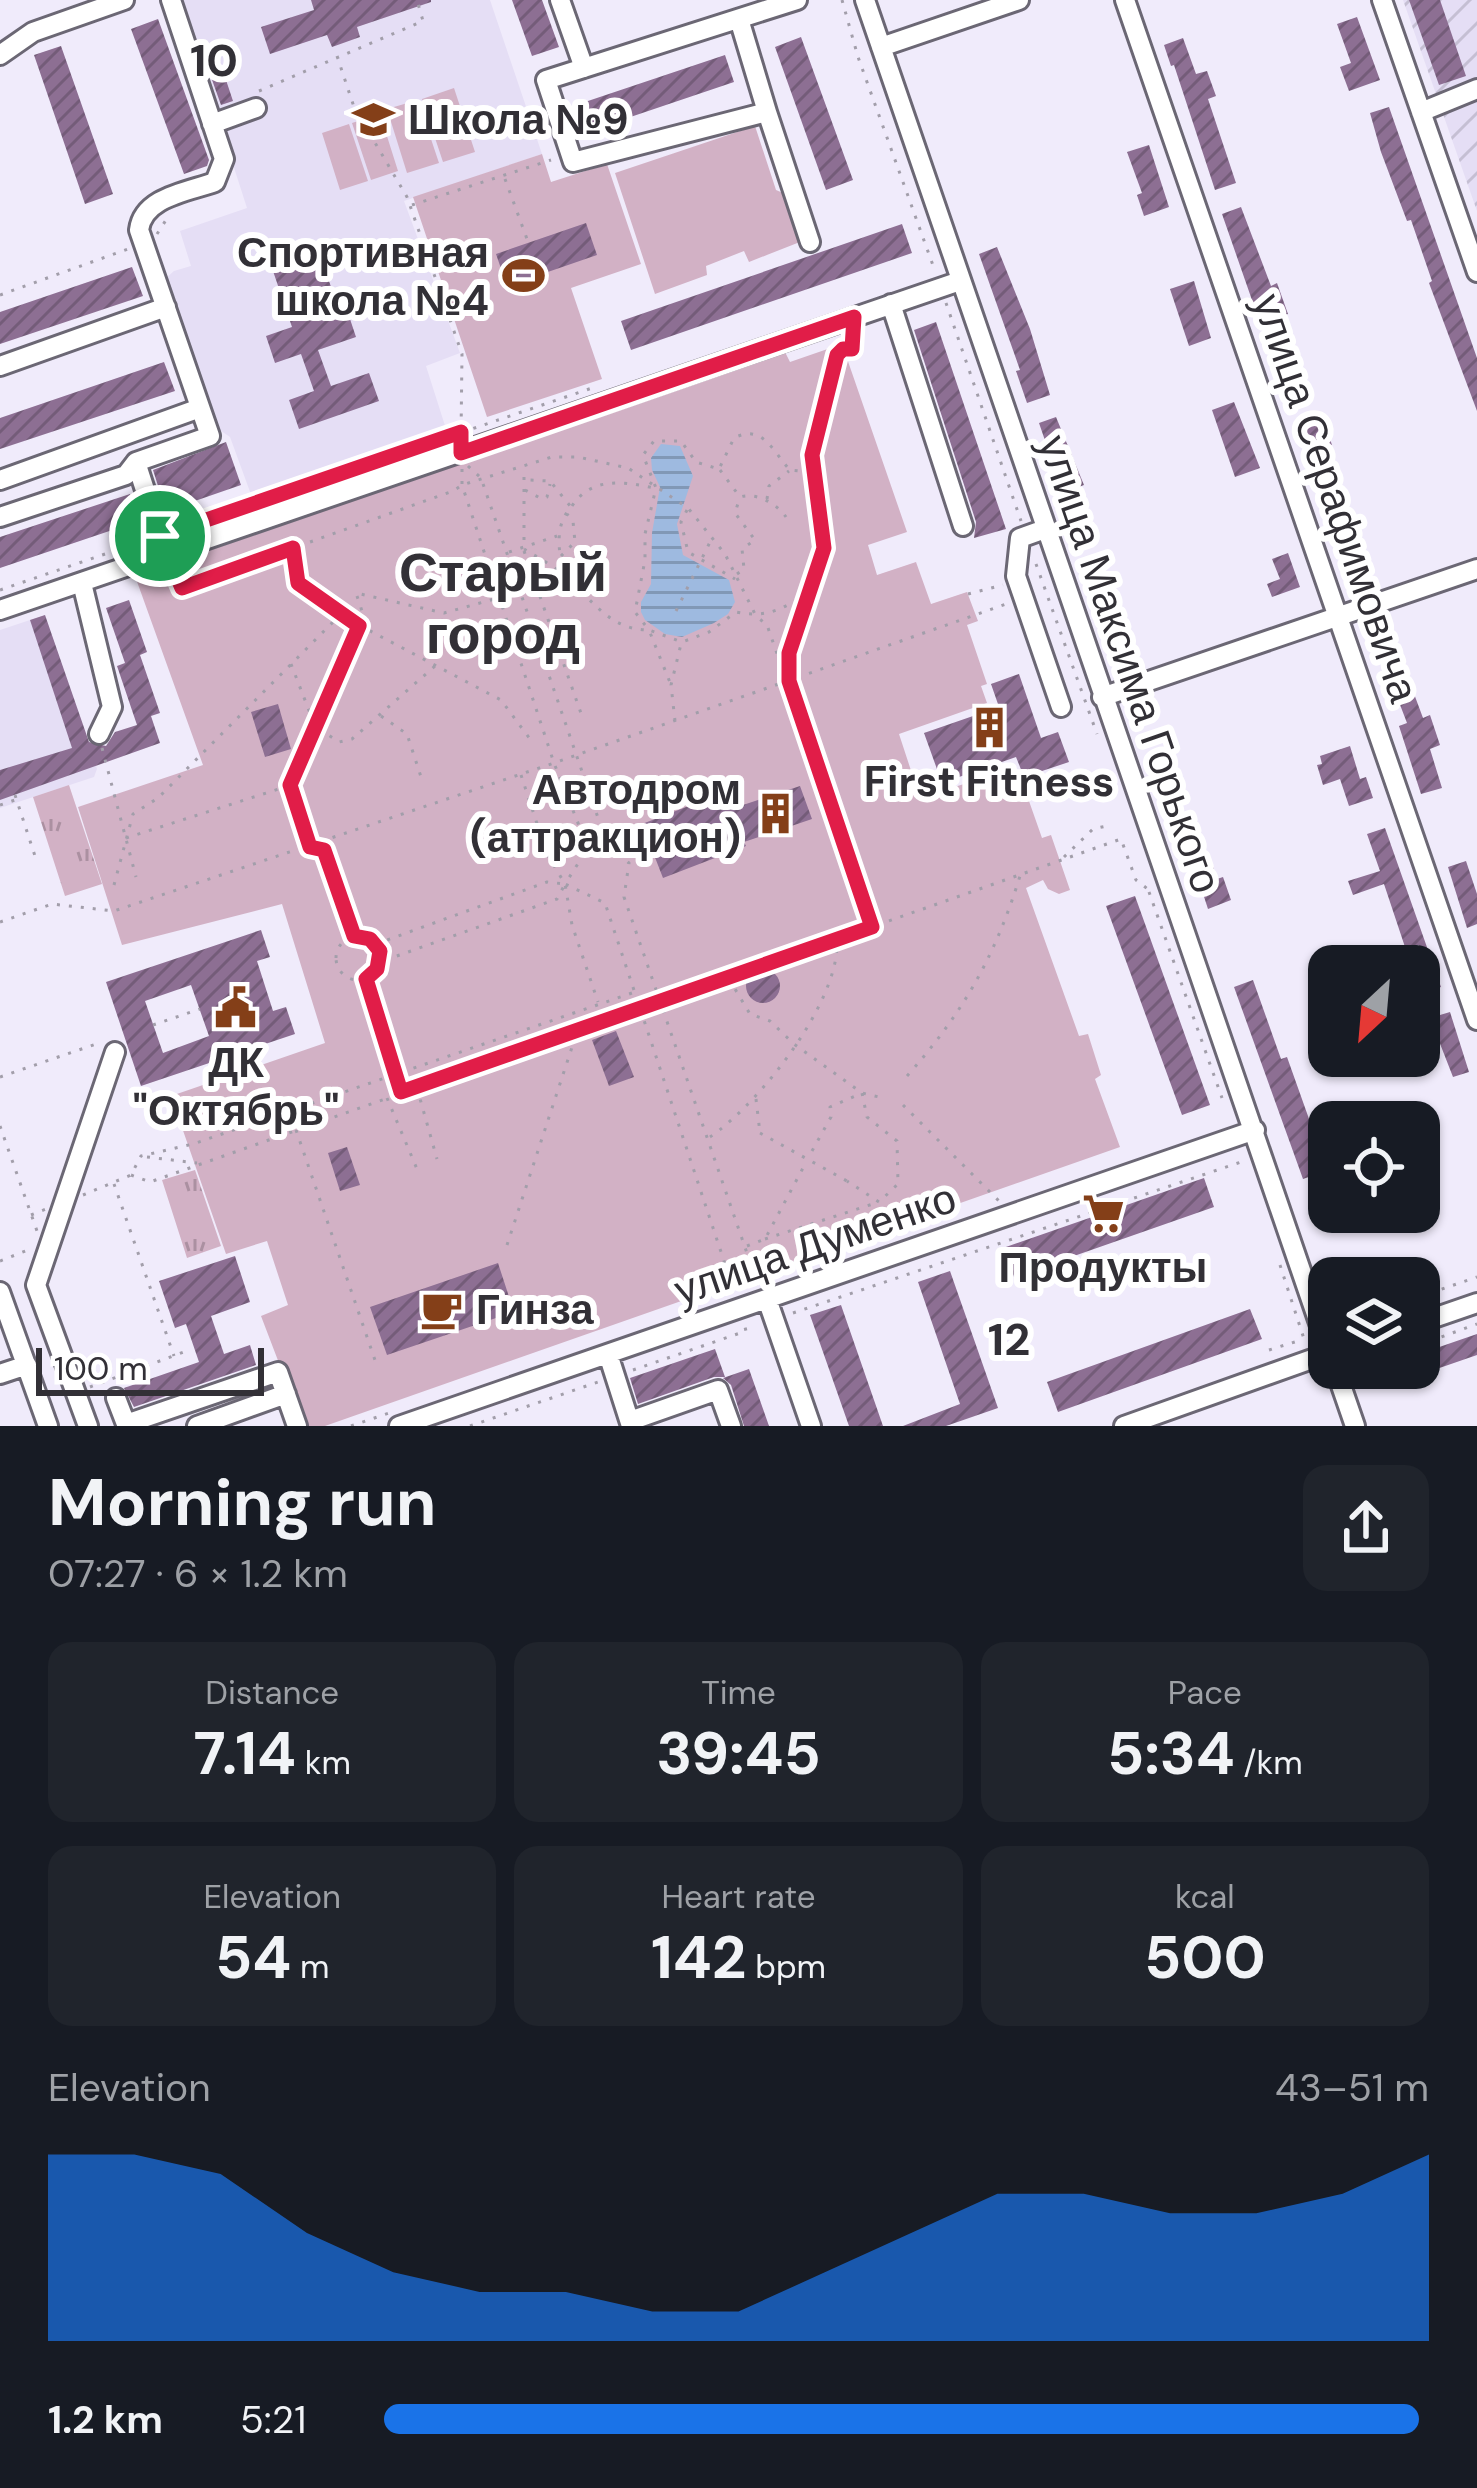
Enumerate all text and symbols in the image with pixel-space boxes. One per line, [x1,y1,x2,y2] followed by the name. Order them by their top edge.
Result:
[190,31,238,90] district label: 10
[408,92,629,147] place label: Школа №9
[351,96,397,142] school or university icon: Школа №9
[237,225,489,328] place label: Спортивная школа №4
[500,253,546,299] sports icon: Спортивная школа №4
[1240,287,1432,710] street label: улица Серафимовича
[1026,428,1234,900] street label: улица Максима Горького
[109,485,211,587] pin
[127,503,193,569] icon: arrive
[399,537,607,670] district label: Старый город
[966,704,1012,750] building icon: First Fitness
[864,754,1114,809] place label: First Fitness
[470,762,741,865] place label: Автодром (аттракцион)
[752,790,798,836] building icon: Автодром (аттракцион)
[1308,945,1440,1077] north arrow
[1308,945,1440,1389] map controls
[213,985,259,1031] public building icon: ДК "Октябрь"
[132,1035,340,1138] place label: ДК "Октябрь"
[1308,1101,1440,1233] button: locate
[667,1170,963,1318] street label: улица Думенко
[1080,1190,1126,1236] supermarket icon: Продукты
[999,1240,1207,1295] place label: Продукты
[1308,1257,1440,1389] button: layers
[476,1282,594,1337] place label: Гинза
[419,1286,465,1332] cafe icon: Гинза
[988,1310,1030,1369] district label: 12
[36,1342,264,1395] scale bar
[54,1347,148,1390] text: 100 m
[48,1460,436,1545] text: Morning run
[1303,1465,1429,1591] button: share
[48,1548,348,1599] text: 07:27 · 6 × 1.2 km
[205,1671,339,1714] text: Distance
[701,1671,776,1714] text: Time
[1168,1671,1242,1714] text: Pace
[193,1714,296,1793] text: 7.14
[656,1714,821,1793] text: 39:45
[1107,1714,1235,1793] text: 5:34
[296,1741,351,1784] text: km
[1235,1741,1303,1784] text: /km
[203,1875,341,1918] text: Elevation
[661,1875,816,1918] text: Heart rate
[1175,1875,1235,1918] text: kcal
[215,1918,291,1997] text: 54
[651,1918,746,1997] text: 142
[1144,1918,1266,1997] text: 500
[291,1945,329,1988] text: m
[746,1945,826,1988] text: bpm
[48,2062,211,2113] text: Elevation
[1275,2062,1429,2113] text: 43–51 m
[48,2394,163,2445] text: 1.2 km
[240,2394,306,2445] text: 5:21

